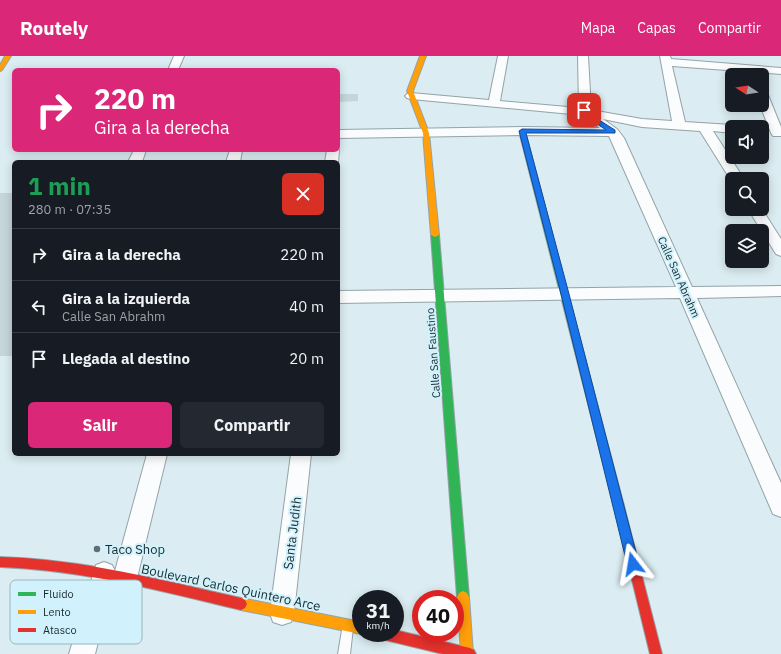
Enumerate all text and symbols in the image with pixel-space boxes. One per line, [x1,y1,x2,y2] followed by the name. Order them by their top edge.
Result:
[20,16,88,40] text: Routely
[581,19,615,37] text: Mapa
[637,19,676,37] text: Capas
[698,19,761,37] text: Compartir
[725,68,769,112] north arrow
[725,68,769,268] map controls
[94,80,176,117] text: 220 m
[28,84,80,136] icon: right
[567,93,601,127] pin
[573,99,595,121] icon: arrive
[94,116,230,139] text: Gira a la derecha
[725,120,769,164] button: sound
[28,170,91,202] text: 1 min
[725,172,769,216] button: search
[282,173,324,215] button: close
[28,201,111,218] text: 280 m · 07:35
[725,224,769,268] button: layers
[655,234,703,320] street label: Calle San Abrahm
[28,244,50,266] icon: right
[62,245,181,264] text: Gira a la derecha
[280,245,324,264] text: 220 m
[62,289,190,308] text: Gira a la izquierda
[28,296,50,318] icon: left
[289,297,324,316] text: 40 m
[423,307,443,399] street label: Calle San Faustino
[62,308,165,325] text: Calle San Abrahm
[28,348,50,370] icon: arrive
[62,349,190,368] text: Llegada al destino
[289,349,324,368] text: 20 m
[28,402,172,448] button: Salir
[180,402,324,448] button: Compartir
[280,496,305,570] street label: Santa Judith
[105,541,165,558] place label: Taco Shop
[612,543,654,585] position arrow
[92,544,102,554] marker: Taco Shop
[140,560,322,615] street label: Boulevard Carlos Quintero Arce
[10,580,142,644] legend
[43,587,74,601] text: Fluido
[412,590,464,642] speed limit sign: 40
[366,597,390,624] text: 31
[43,605,71,619] text: Lento
[366,619,390,632] text: km/h
[43,623,77,637] text: Atasco

